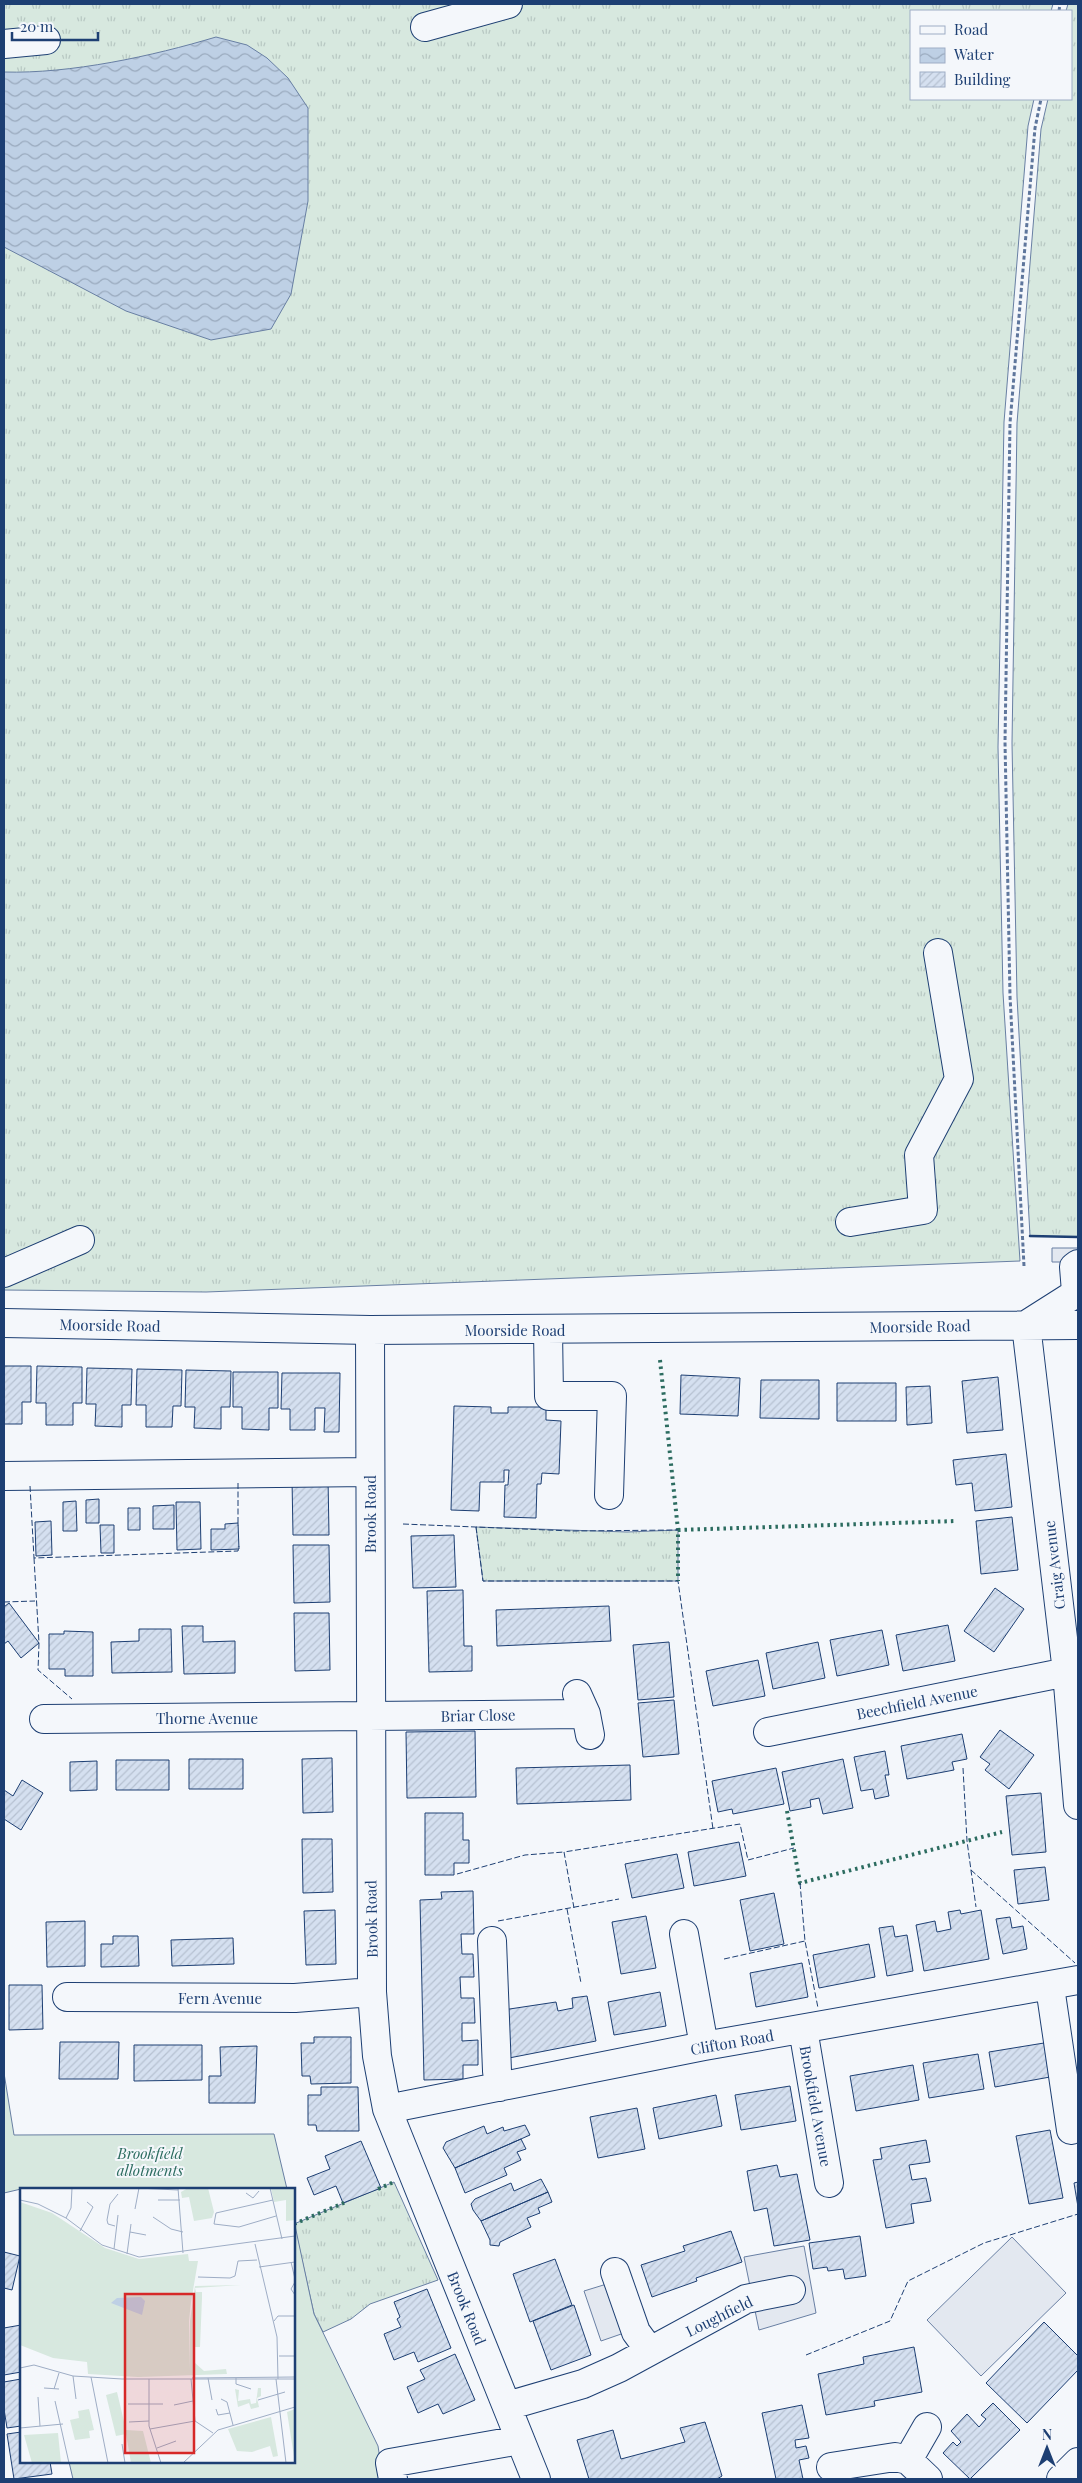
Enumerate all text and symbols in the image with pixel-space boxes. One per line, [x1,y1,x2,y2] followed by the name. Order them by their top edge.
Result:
[12,10,99,42] scale bar
[910,10,1072,100] legend
[20,16,54,36] text: 20 m
[954,19,988,39] text: Road
[953,44,994,64] text: Water
[954,69,1011,89] text: Building
[59,1314,161,1336] street label: Moorside Road
[869,1315,971,1337] street label: Moorside Road
[464,1320,566,1340] street label: Moorside Road
[360,1475,380,1553] street label: Brook Road
[1039,1519,1069,1611] street label: Craig Avenue
[855,1680,979,1724] street label: Beechfield Avenue
[440,1704,516,1726] street label: Briar Close
[156,1708,258,1728] street label: Thorne Avenue
[360,1880,382,1958] street label: Brook Road
[178,1988,262,2008] street label: Fern Avenue
[689,2025,776,2059] street label: Clifton Road
[796,2044,836,2168] street label: Brookfield Avenue
[116,2143,184,2180] park label: Brookfield allotments
[20,2188,295,2463] inset map
[443,2268,491,2348] street label: Brook Road
[682,2291,756,2341] street label: Loughfield
[1022,2423,1072,2473] north arrow
[1042,2425,1052,2444] text: N

